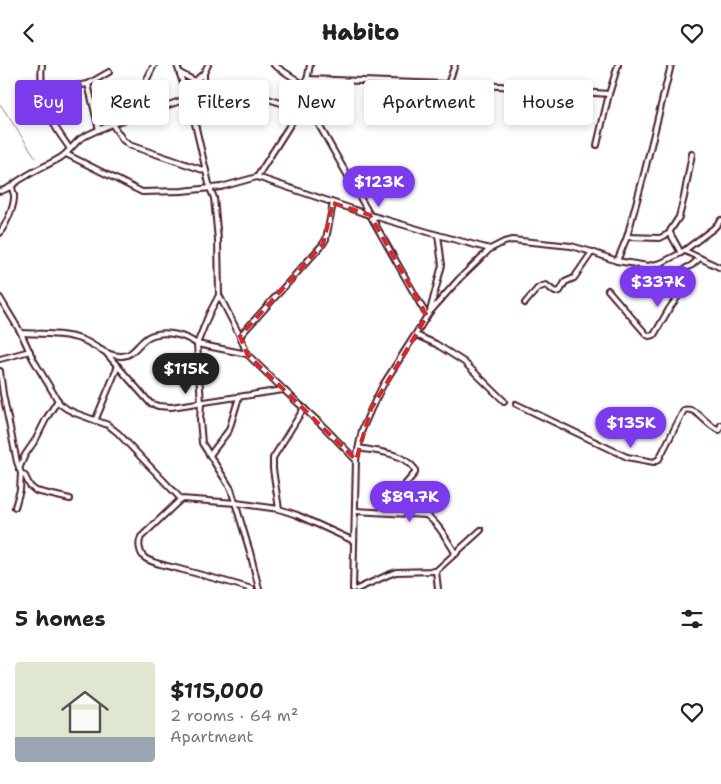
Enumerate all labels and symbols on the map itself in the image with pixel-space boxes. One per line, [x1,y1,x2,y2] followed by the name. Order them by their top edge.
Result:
[344,165,414,208] pin: $123K
[623,265,693,308] pin: $337K
[151,353,221,395] pin: $115K
[596,407,666,449] pin: $135K
[369,481,451,523] pin: $89.7K

